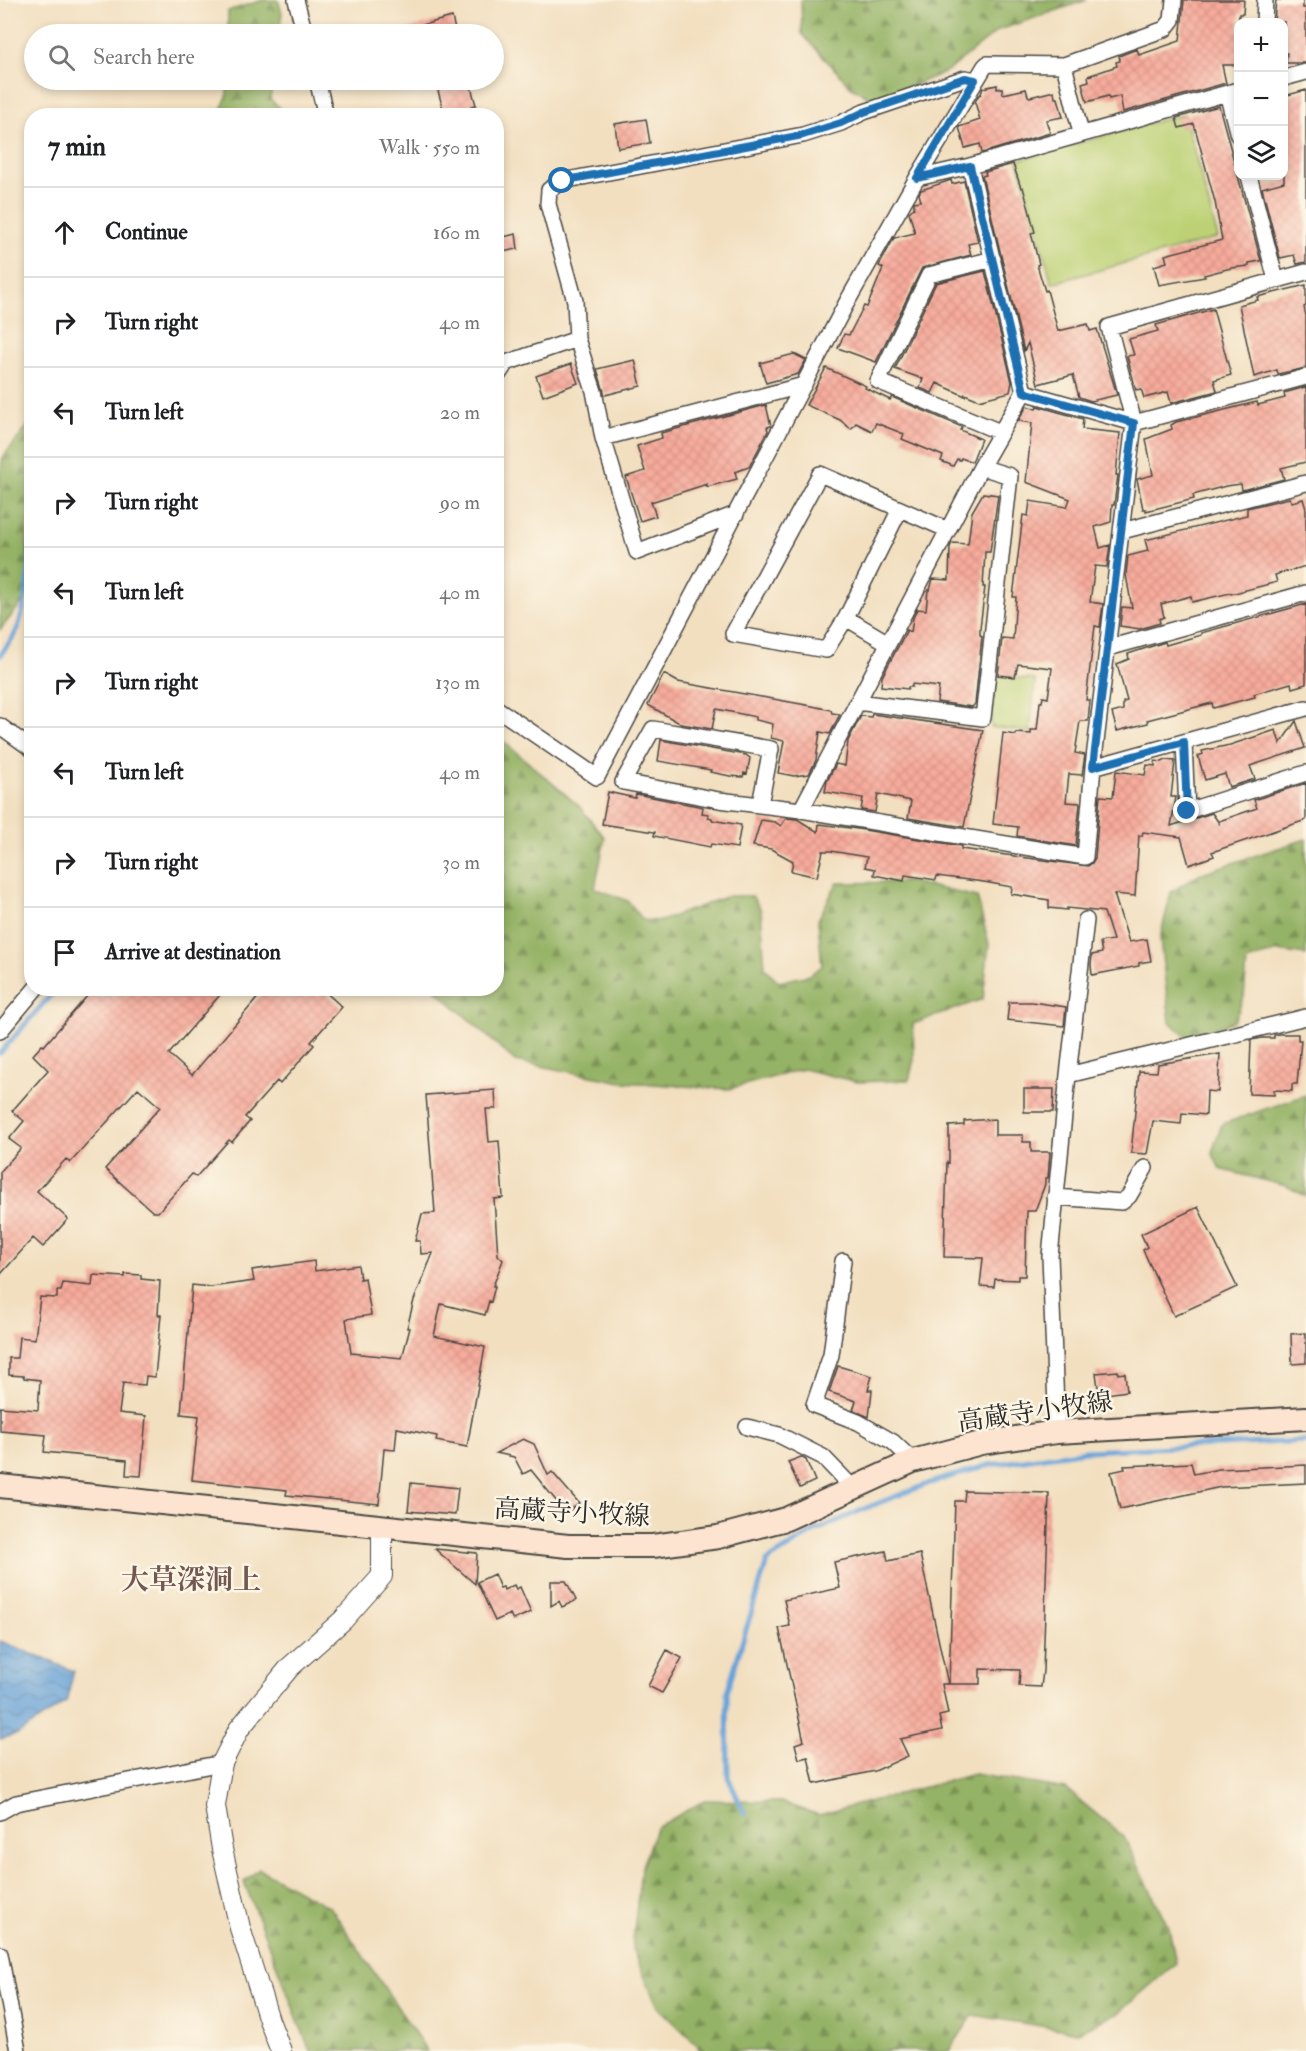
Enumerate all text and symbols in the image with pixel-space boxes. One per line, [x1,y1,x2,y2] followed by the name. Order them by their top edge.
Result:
[1234,18,1288,180] map controls
[1234,18,1288,72] button: +
[24,24,504,90] search box
[45,41,78,74] icon: search
[93,43,195,71] text: Search here
[1234,72,1288,126] button: −
[1234,126,1288,180] button: layers
[48,131,106,163] text: 7 min
[379,135,480,160] text: Walk · 550 m
[548,167,574,193] route start
[48,216,81,249] icon: ahead
[105,218,188,246] text: Continue
[433,220,480,245] text: 160 m
[48,306,81,339] icon: right
[105,308,198,336] text: Turn right
[439,310,480,335] text: 40 m
[48,396,81,429] icon: left
[105,398,184,426] text: Turn left
[440,400,480,425] text: 20 m
[48,486,81,519] icon: right
[105,488,198,516] text: Turn right
[440,490,480,515] text: 90 m
[48,576,81,609] icon: left
[105,578,184,606] text: Turn left
[439,580,480,605] text: 40 m
[48,666,81,699] icon: right
[105,668,198,696] text: Turn right
[435,670,480,695] text: 130 m
[48,756,81,789] icon: left
[105,758,184,786] text: Turn left
[439,760,480,785] text: 40 m
[1173,797,1199,823] route end
[48,846,81,879] icon: right
[105,848,198,876] text: Turn right
[442,850,480,875] text: 30 m
[48,936,81,969] icon: arrive
[105,938,281,966] text: Arrive at destination
[956,1385,1115,1439] street label: 高蔵寺小牧線
[493,1493,651,1533] street label: 高蔵寺小牧線
[121,1563,261,1598] district label: 大草深洞上

